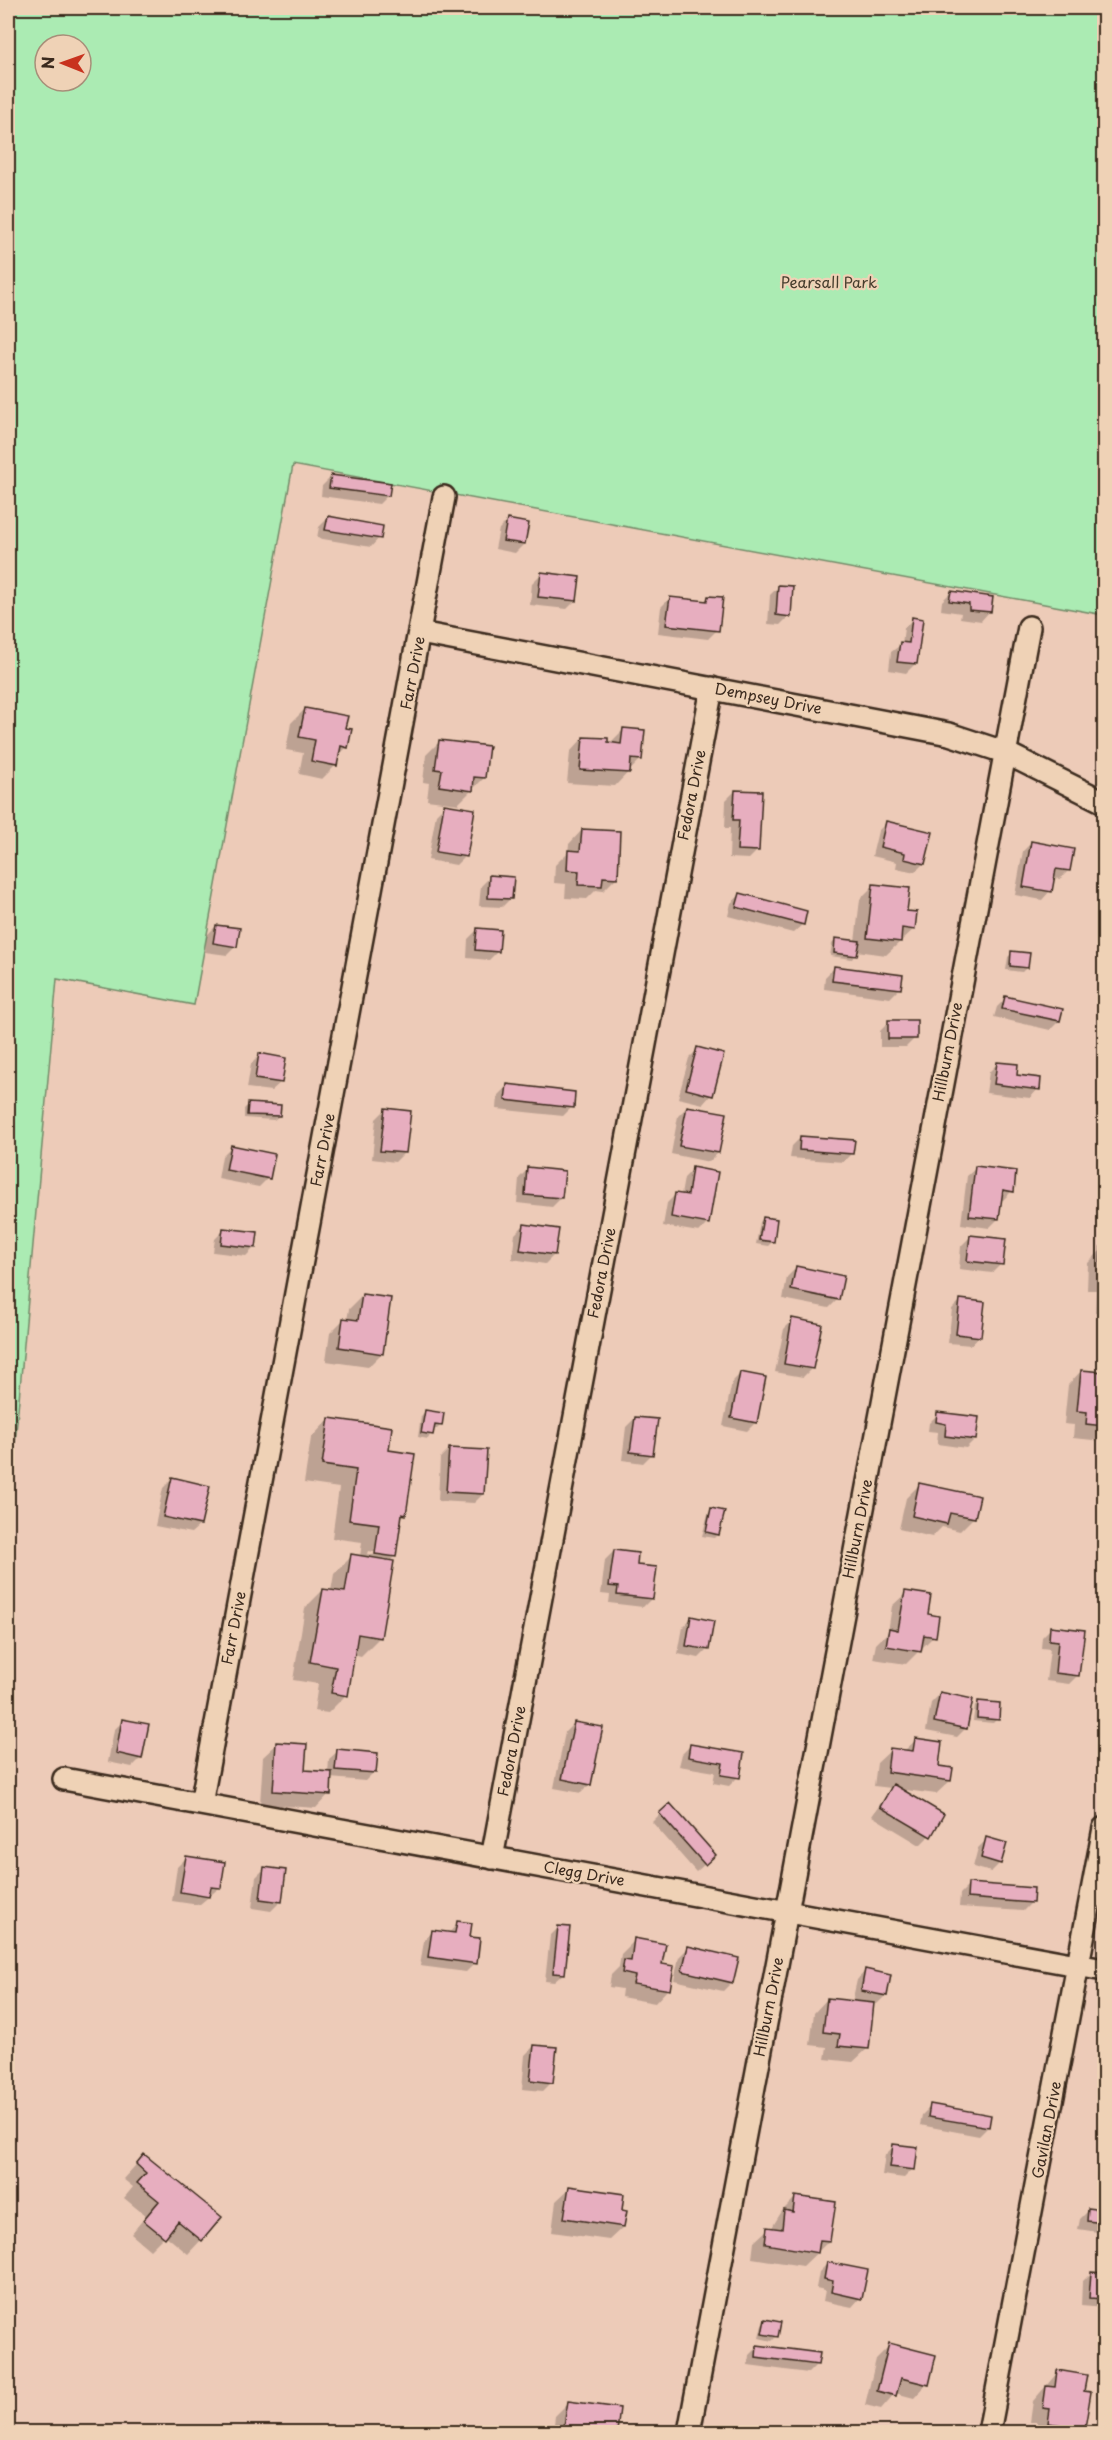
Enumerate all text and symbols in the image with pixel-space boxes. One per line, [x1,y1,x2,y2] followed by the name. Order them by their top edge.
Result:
[33,33,93,93] north arrow
[35,56,59,69] text: N
[781,270,877,293] park label: Pearsall Park
[393,634,430,711] street label: Farr Drive
[713,676,824,719] street label: Dempsey Drive
[670,747,711,842] street label: Fedora Drive
[926,1000,967,1103] street label: Hillburn Drive
[303,1111,340,1188] street label: Farr Drive
[580,1225,621,1320] street label: Fedora Drive
[836,1477,877,1580] street label: Hillburn Drive
[214,1589,251,1666] street label: Farr Drive
[490,1703,531,1798] street label: Fedora Drive
[542,1854,627,1891] street label: Clegg Drive
[747,1955,788,2058] street label: Hillburn Drive
[1025,2079,1066,2180] street label: Gavilan Drive

